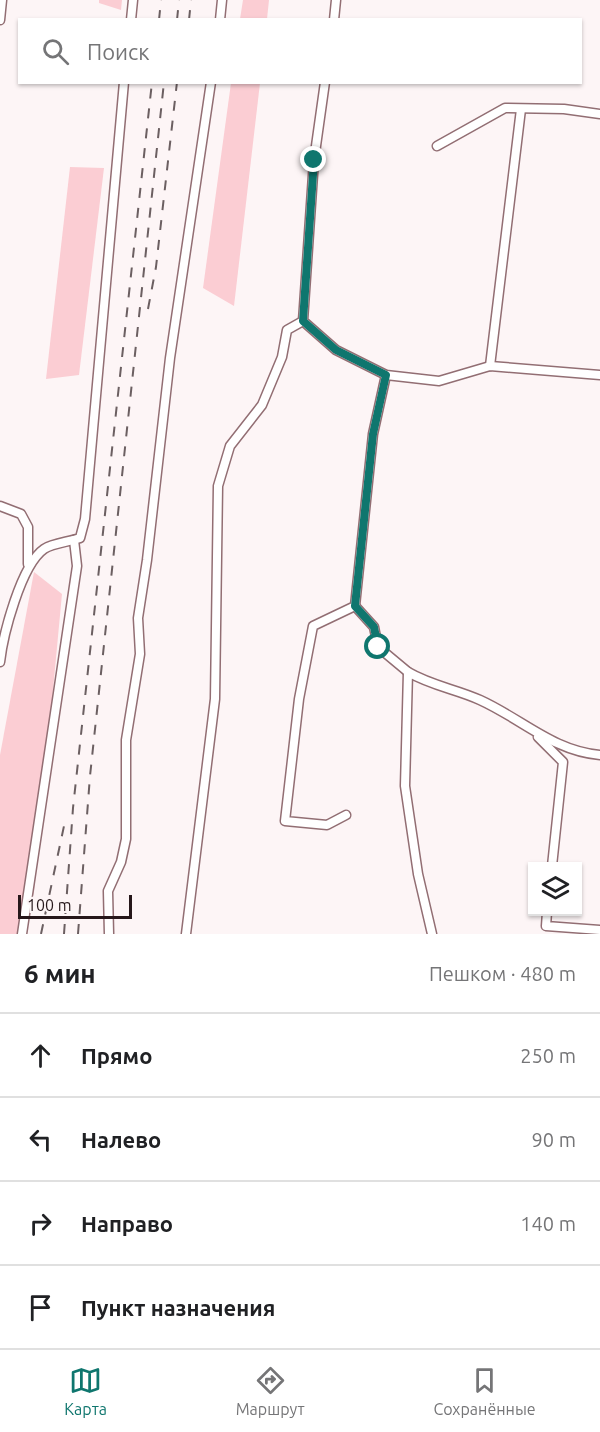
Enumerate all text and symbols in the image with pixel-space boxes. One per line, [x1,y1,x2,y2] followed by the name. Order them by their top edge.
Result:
[18,18,582,84] search box
[39,35,72,68] icon: search
[87,39,150,64] text: Поиск
[300,146,326,172] route end
[364,633,390,659] route start
[528,862,582,916] map controls
[528,862,582,916] button: layers
[18,892,132,920] scale bar
[27,896,72,914] text: 100 m
[24,959,96,988] text: 6 мин
[429,962,576,985] text: Пешком · 480 m
[24,1039,57,1072] icon: ahead
[81,1043,152,1068] text: Прямо
[520,1044,576,1067] text: 250 m
[24,1123,57,1156] icon: left
[81,1127,161,1152] text: Налево
[532,1128,576,1151] text: 90 m
[24,1207,57,1240] icon: right
[81,1211,173,1236] text: Направо
[520,1212,576,1235] text: 140 m
[24,1291,57,1324] icon: arrive
[81,1295,275,1320] text: Пункт назначения
[64,1364,107,1418] tab: Карта
[236,1364,305,1418] tab: Маршрут
[433,1364,536,1418] tab: Сохранённые

